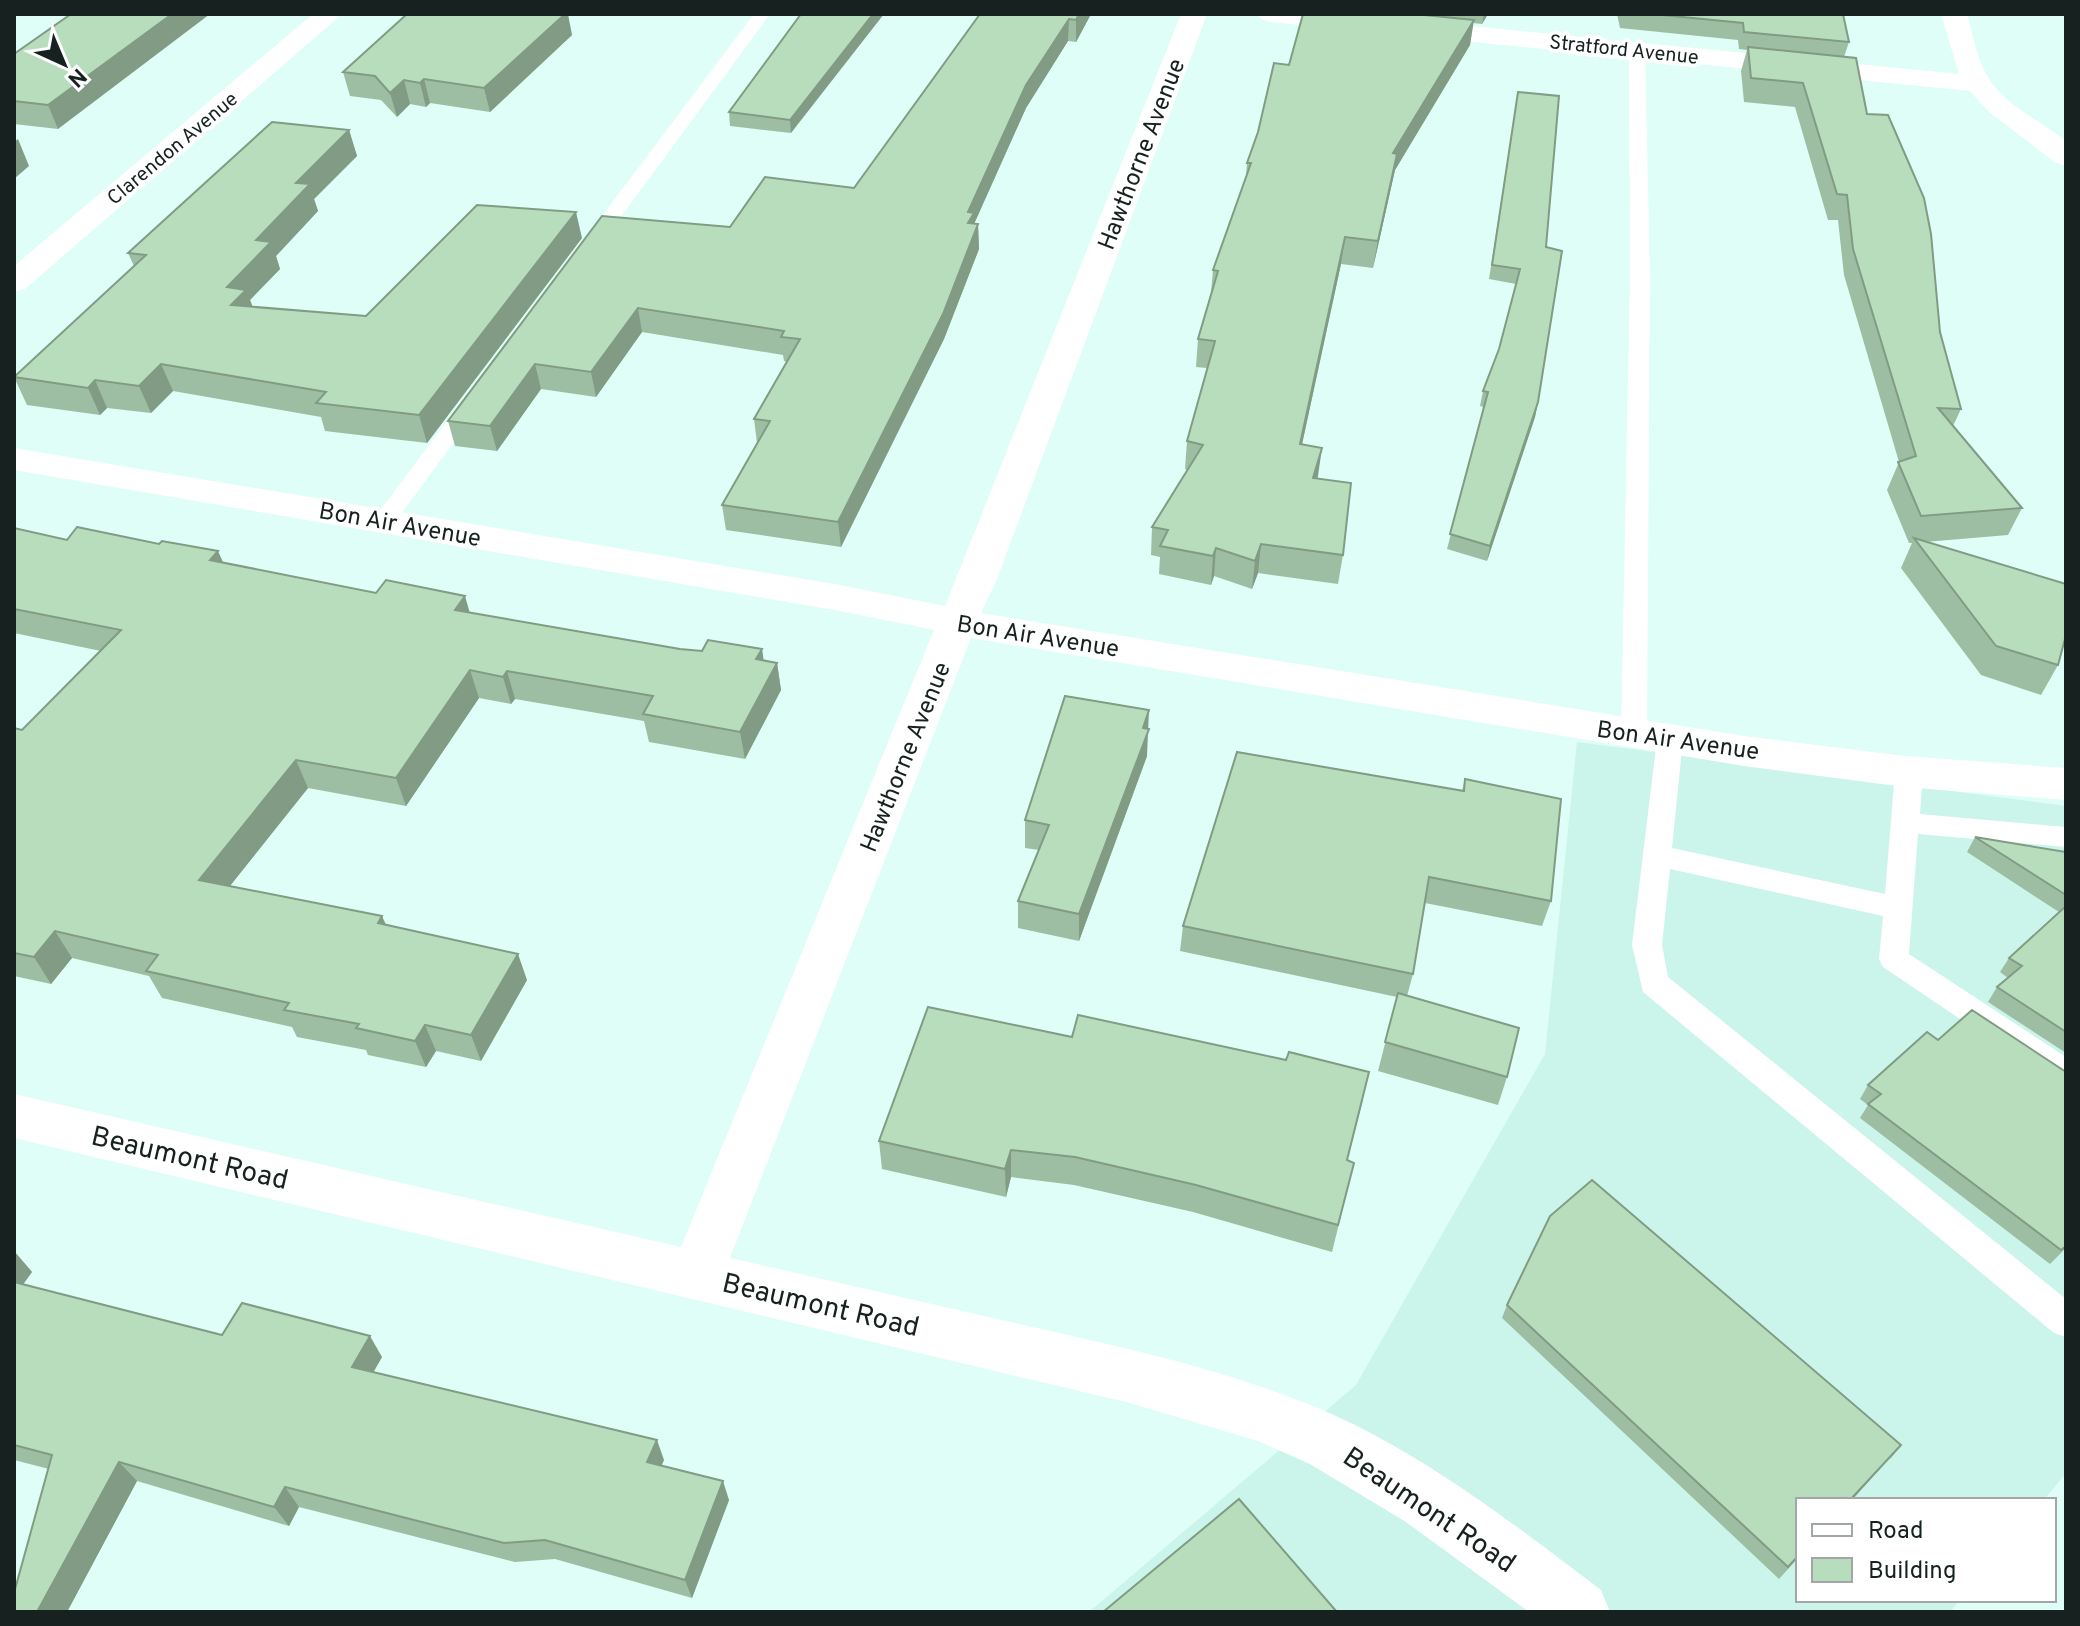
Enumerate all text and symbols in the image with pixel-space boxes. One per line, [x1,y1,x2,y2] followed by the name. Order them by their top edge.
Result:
[24,24,104,104] north arrow
[1548,30,1700,72] street label: Stratford Avenue
[1093,55,1193,255] street label: Hawthorne Avenue
[61,61,91,92] text: N
[102,87,244,212] street label: Clarendon Avenue
[316,497,483,555] street label: Bon Air Avenue
[954,610,1121,666] street label: Bon Air Avenue
[855,658,959,857] street label: Hawthorne Avenue
[1594,716,1761,768] street label: Bon Air Avenue
[87,1120,291,1200] street label: Beaumont Road
[718,1267,922,1347] street label: Beaumont Road
[1335,1440,1522,1583] street label: Beaumont Road
[1796,1498,2056,1602] legend
[1868,1517,1924,1547] text: Road
[1868,1557,1957,1587] text: Building

